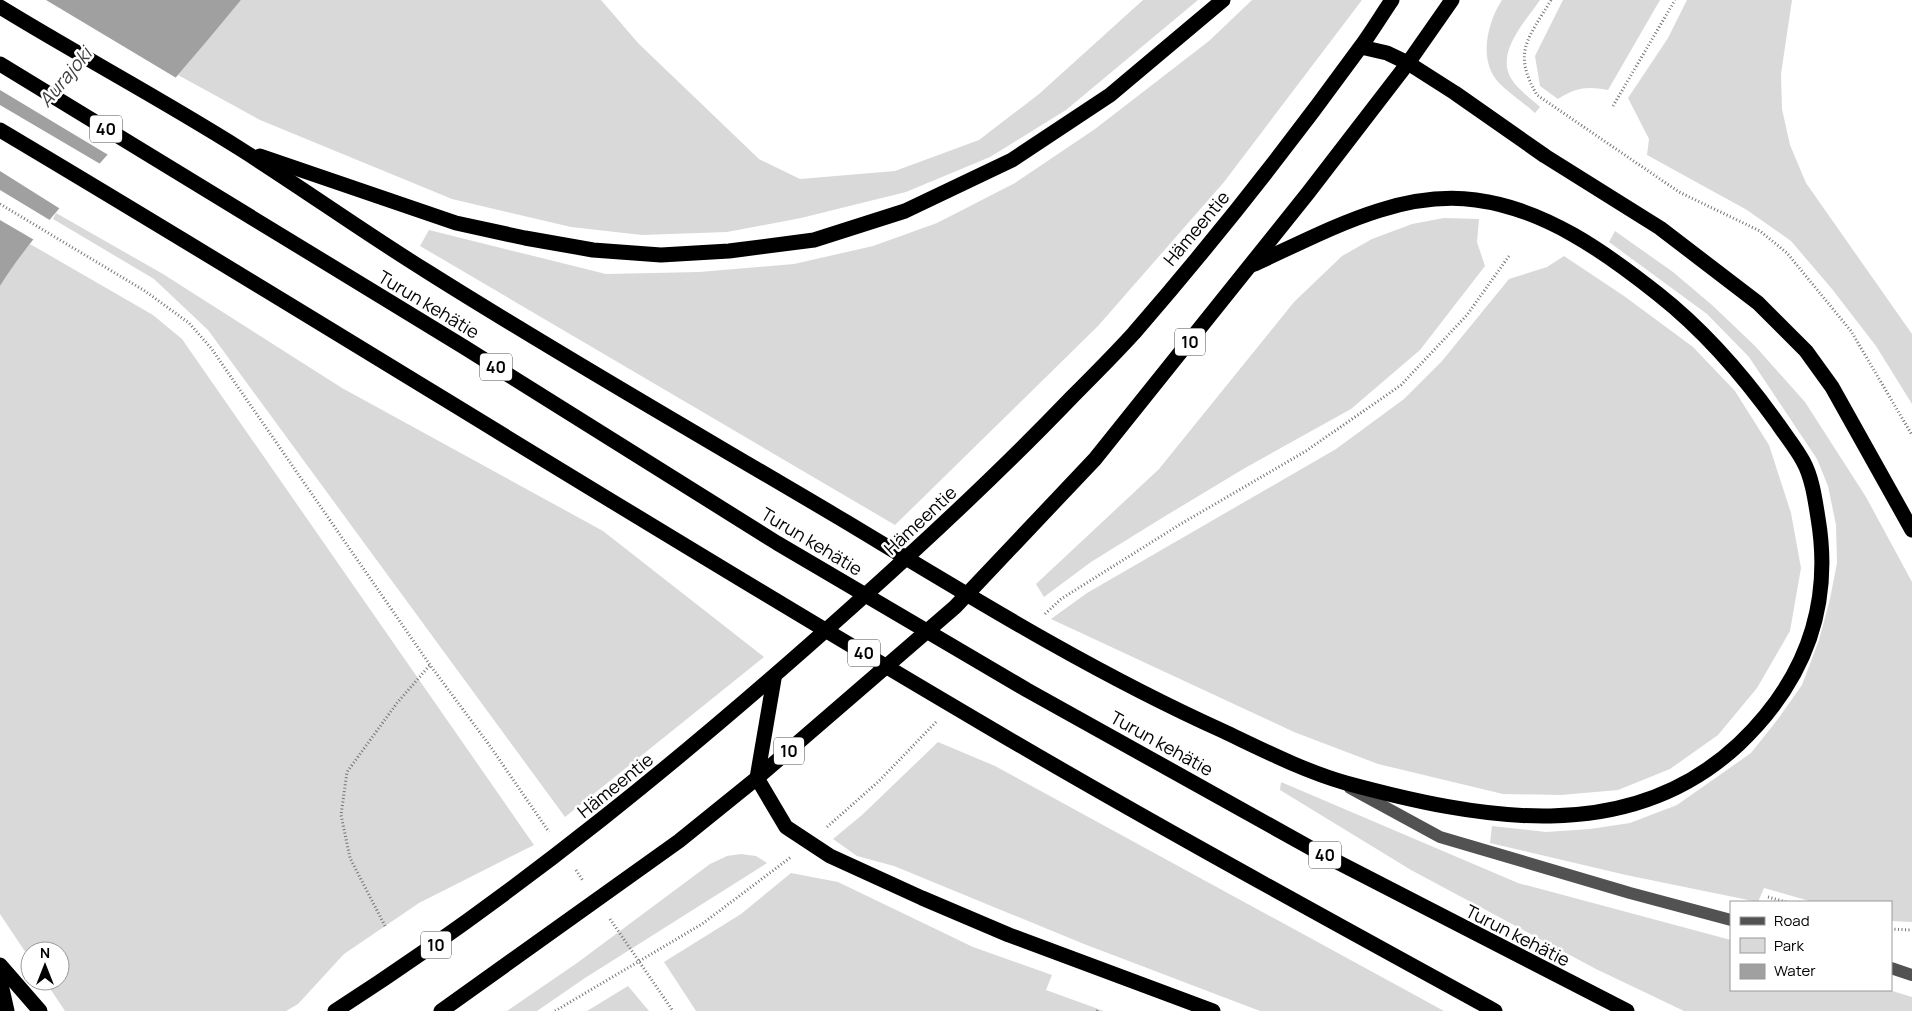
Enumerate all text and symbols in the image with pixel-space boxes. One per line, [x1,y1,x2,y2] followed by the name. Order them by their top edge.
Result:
[32,40,99,112] water label: Aurajoki
[90,116,122,142] road number: 40
[1158,185,1234,271] street label: Hämeentie
[374,264,484,344] street label: Turun kehätie
[1175,328,1205,356] road number: 10
[480,354,512,381] road number: 40
[879,480,961,560] street label: Hämeentie
[757,501,867,581] street label: Turun kehätie
[848,640,880,666] road number: 40
[1106,705,1218,781] street label: Turun kehätie
[774,738,804,764] road number: 10
[572,747,658,823] street label: Hämeentie
[1309,842,1341,868] road number: 40
[1462,898,1574,972] street label: Turun kehätie
[1730,901,1892,991] legend
[1774,910,1810,931] text: Road
[421,932,451,958] road number: 10
[1774,935,1804,956] text: Park
[20,941,70,991] north arrow
[40,943,50,962] text: N
[1774,960,1816,981] text: Water

